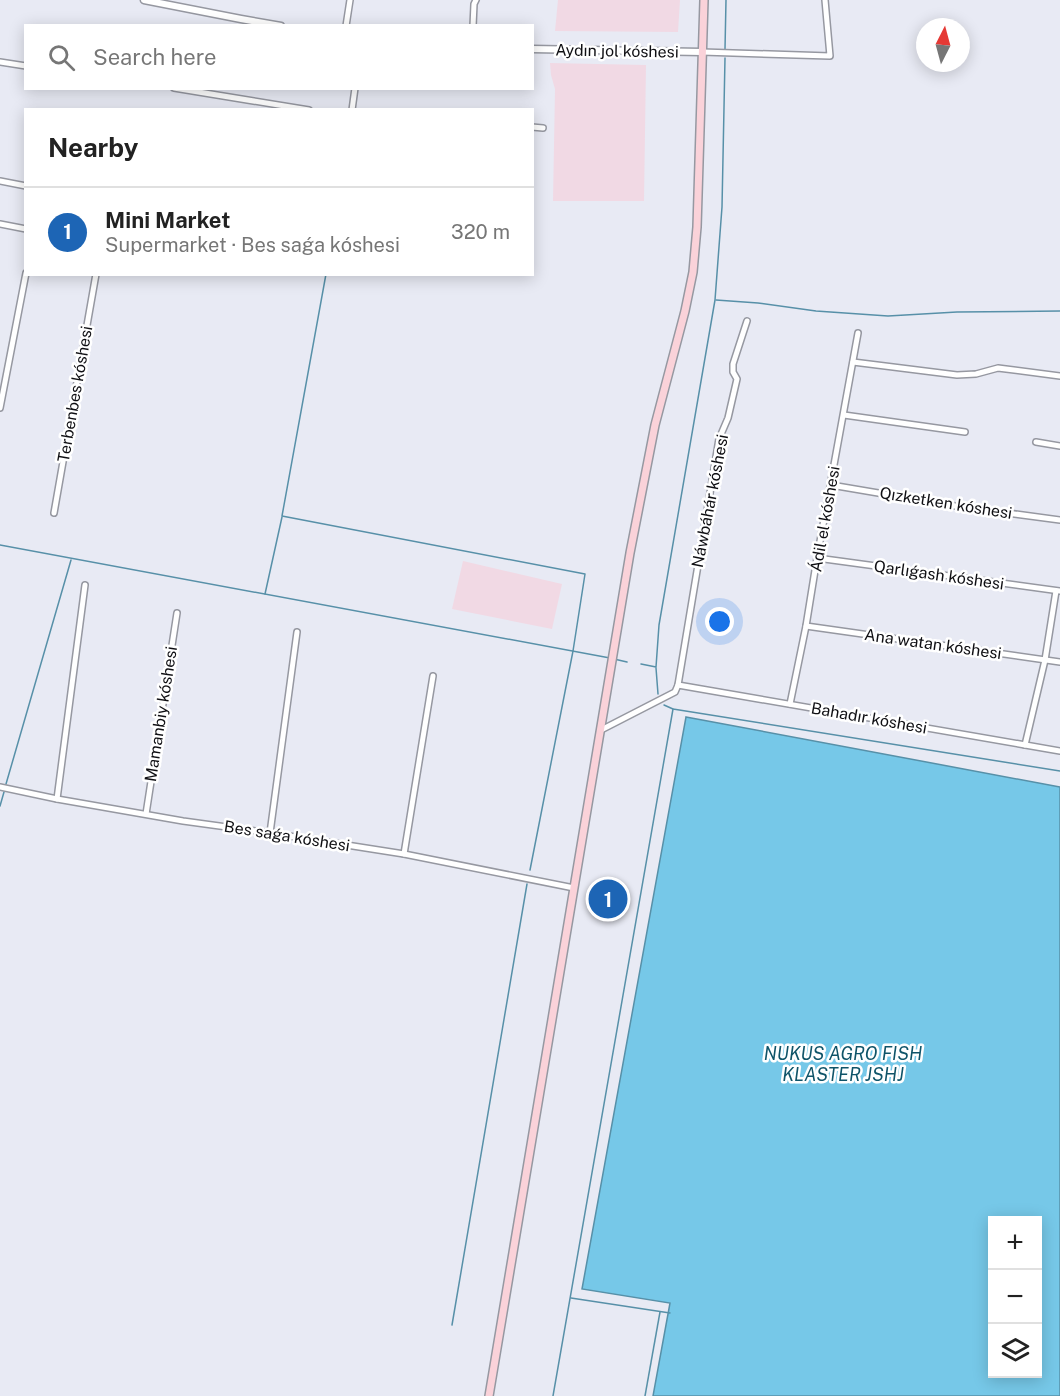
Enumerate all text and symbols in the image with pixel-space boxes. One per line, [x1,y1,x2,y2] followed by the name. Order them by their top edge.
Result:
[916,18,970,72] north arrow
[24,24,534,90] search box
[555,40,679,62] street label: Aydın jol kóshesi
[45,41,78,74] icon: search
[93,44,217,70] text: Search here
[48,132,138,163] text: Nearby
[105,207,230,233] text: Mini Market
[63,220,72,244] text: 1
[451,220,510,244] text: 320 m
[105,233,400,257] text: Supermarket · Bes saǵa kóshesi
[54,324,96,464] street label: Terbenbes kóshesi
[688,433,732,569] street label: Náwbáhár kóshesi
[805,464,844,573] street label: Ádil el kóshesi
[878,483,1014,523] street label: Qızketken kóshesi
[873,556,1005,594] street label: Qarlıǵash kóshesi
[705,607,734,636] your location
[863,625,1003,663] street label: Ana watan kóshesi
[141,645,181,783] street label: Mamanbiy kóshesi
[810,698,928,738] street label: Bahadır kóshesi
[223,817,351,855] street label: Bes saǵa kóshesi
[588,876,628,922] pin: 1
[764,1043,922,1085] water label: NUKUS AGRO FISH KLASTER JSHJ
[988,1216,1042,1378] map controls
[988,1216,1042,1270] button: +
[988,1270,1042,1324] button: −
[988,1324,1042,1378] button: layers

